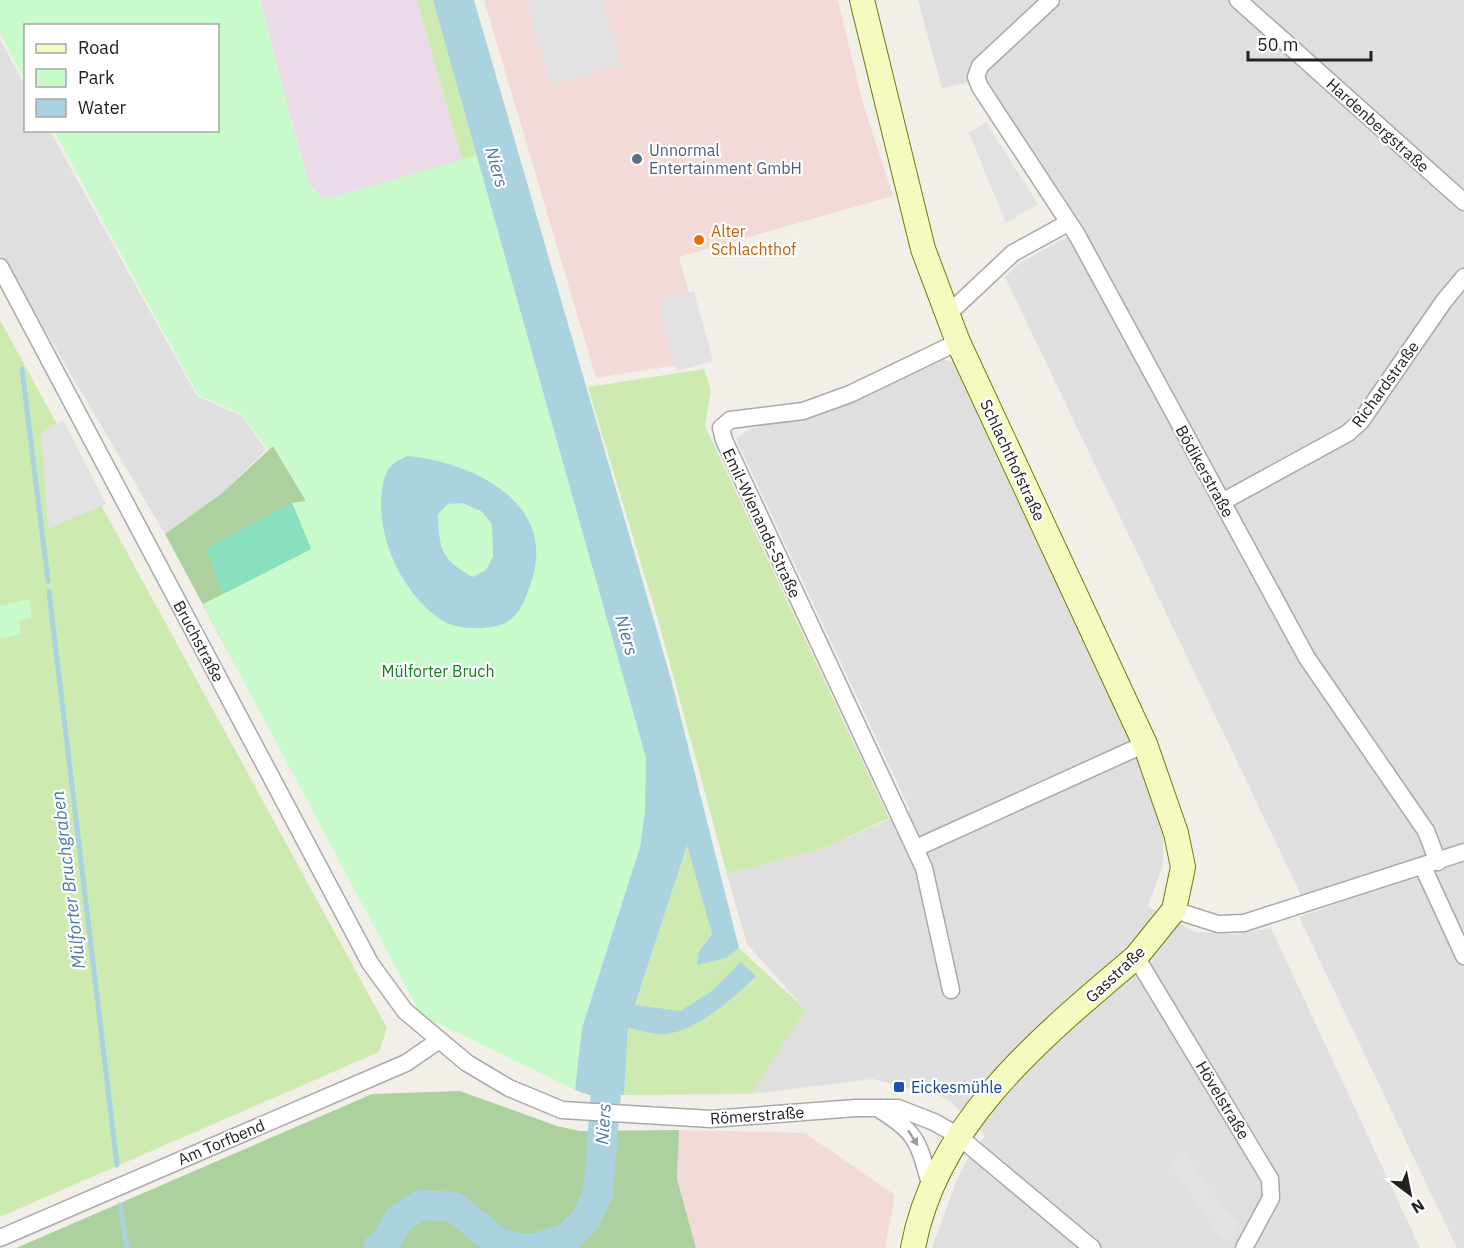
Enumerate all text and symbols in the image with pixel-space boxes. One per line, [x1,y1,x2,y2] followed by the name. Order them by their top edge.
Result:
[24,24,219,132] legend
[1248,24,1371,62] scale bar
[1257,33,1299,56] text: 50 m
[78,36,119,59] text: Road
[78,66,115,89] text: Park
[1322,74,1434,177] street label: Hardenbergstraße
[78,96,127,119] text: Water
[649,140,802,178] place label: Unnormal Entertainment GmbH
[480,144,514,190] water label: Niers
[630,152,644,166] marker: Unnormal Entertainment GmbH
[711,221,796,259] place label: Alter Schlachthof
[692,233,706,247] marker: Alter Schlachthof
[1347,337,1423,431] street label: Richardstraße
[976,396,1050,524] street label: Schlachthofstraße
[1171,421,1239,521] street label: Bödikerstraße
[719,445,806,601] street label: Emil-Wienands-Straße
[169,597,229,685] street label: Bruchstraße
[610,612,644,658] water label: Niers
[382,661,494,681] park label: Mülforter Bruch
[46,790,90,970] water label: Mülforter Bruchgraben
[1081,941,1149,1007] street label: Gasstraße
[1192,1057,1254,1143] street label: Hövelstraße
[911,1077,1003,1097] place label: Eickesmühle
[892,1080,906,1094] marker: Eickesmühle
[709,1102,805,1128] street label: Römerstraße
[590,1103,616,1145] water label: Niers
[174,1115,268,1169] street label: Am Torfbend
[908,1130,919,1147] one-way arrow
[1380,1164,1440,1224] north arrow
[1408,1195,1428,1218] text: N

